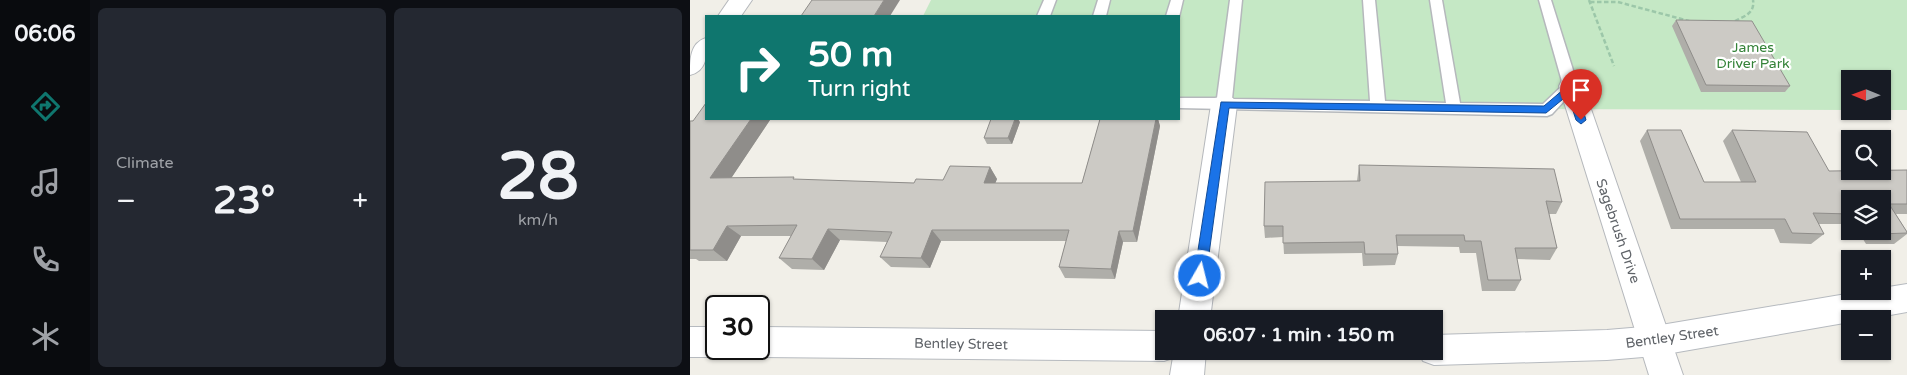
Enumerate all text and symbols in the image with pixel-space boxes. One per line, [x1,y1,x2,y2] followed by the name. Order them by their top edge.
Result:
[15,21,75,47] text: 06:06
[808,34,893,76] text: 50 m
[725,35,790,100] icon: right
[1716,39,1790,72] park label: James Driver Park
[1560,69,1602,120] pin
[1841,70,1891,120] north arrow
[1841,70,1891,360] map controls
[808,76,910,102] text: Turn right
[1567,76,1595,104] icon: arrive
[28,89,63,124] icon: directions
[1841,130,1891,180] button: search
[497,138,579,217] text: 28
[116,153,174,173] text: Climate
[28,165,63,200] icon: music
[1592,177,1644,286] street label: Sagebrush Drive
[213,178,275,224] text: 23°
[116,184,136,218] text: −
[352,184,368,218] text: +
[1841,190,1891,240] button: layers
[518,210,558,230] text: km/h
[28,242,63,277] icon: phone
[1173,249,1225,301] position arrow
[1841,250,1891,300] button: +
[705,295,770,360] speed limit sign: 30
[1841,310,1891,360] button: −
[28,319,63,354] icon: climate
[1624,322,1720,352] street label: Bentley Street
[1203,324,1395,346] text: 06:07 · 1 min · 150 m
[914,335,1009,353] street label: Bentley Street

